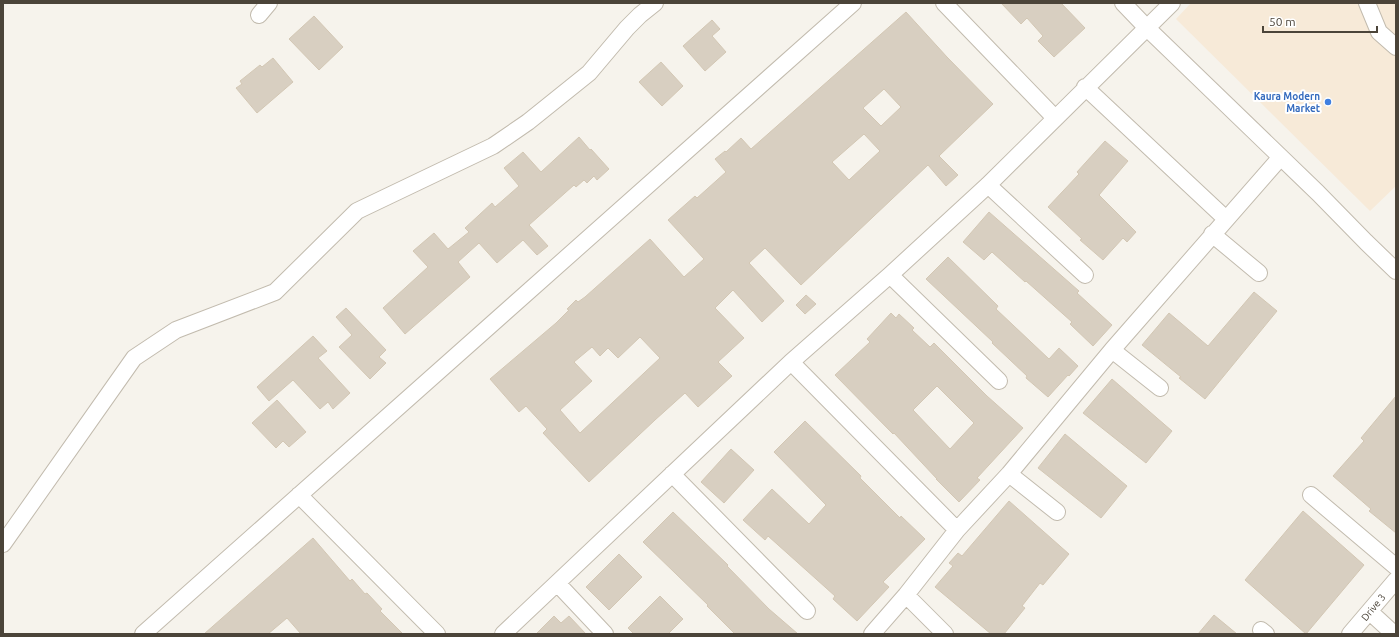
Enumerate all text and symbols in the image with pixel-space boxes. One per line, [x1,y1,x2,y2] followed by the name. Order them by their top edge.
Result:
[1263,8,1377,34] scale bar
[1269,15,1296,28] text: 50 m
[1254,91,1321,114] place label: Kaura Modern Market
[1323,97,1333,107] marker: Kaura Modern Market
[1359,592,1388,623] street label: Drive 3

